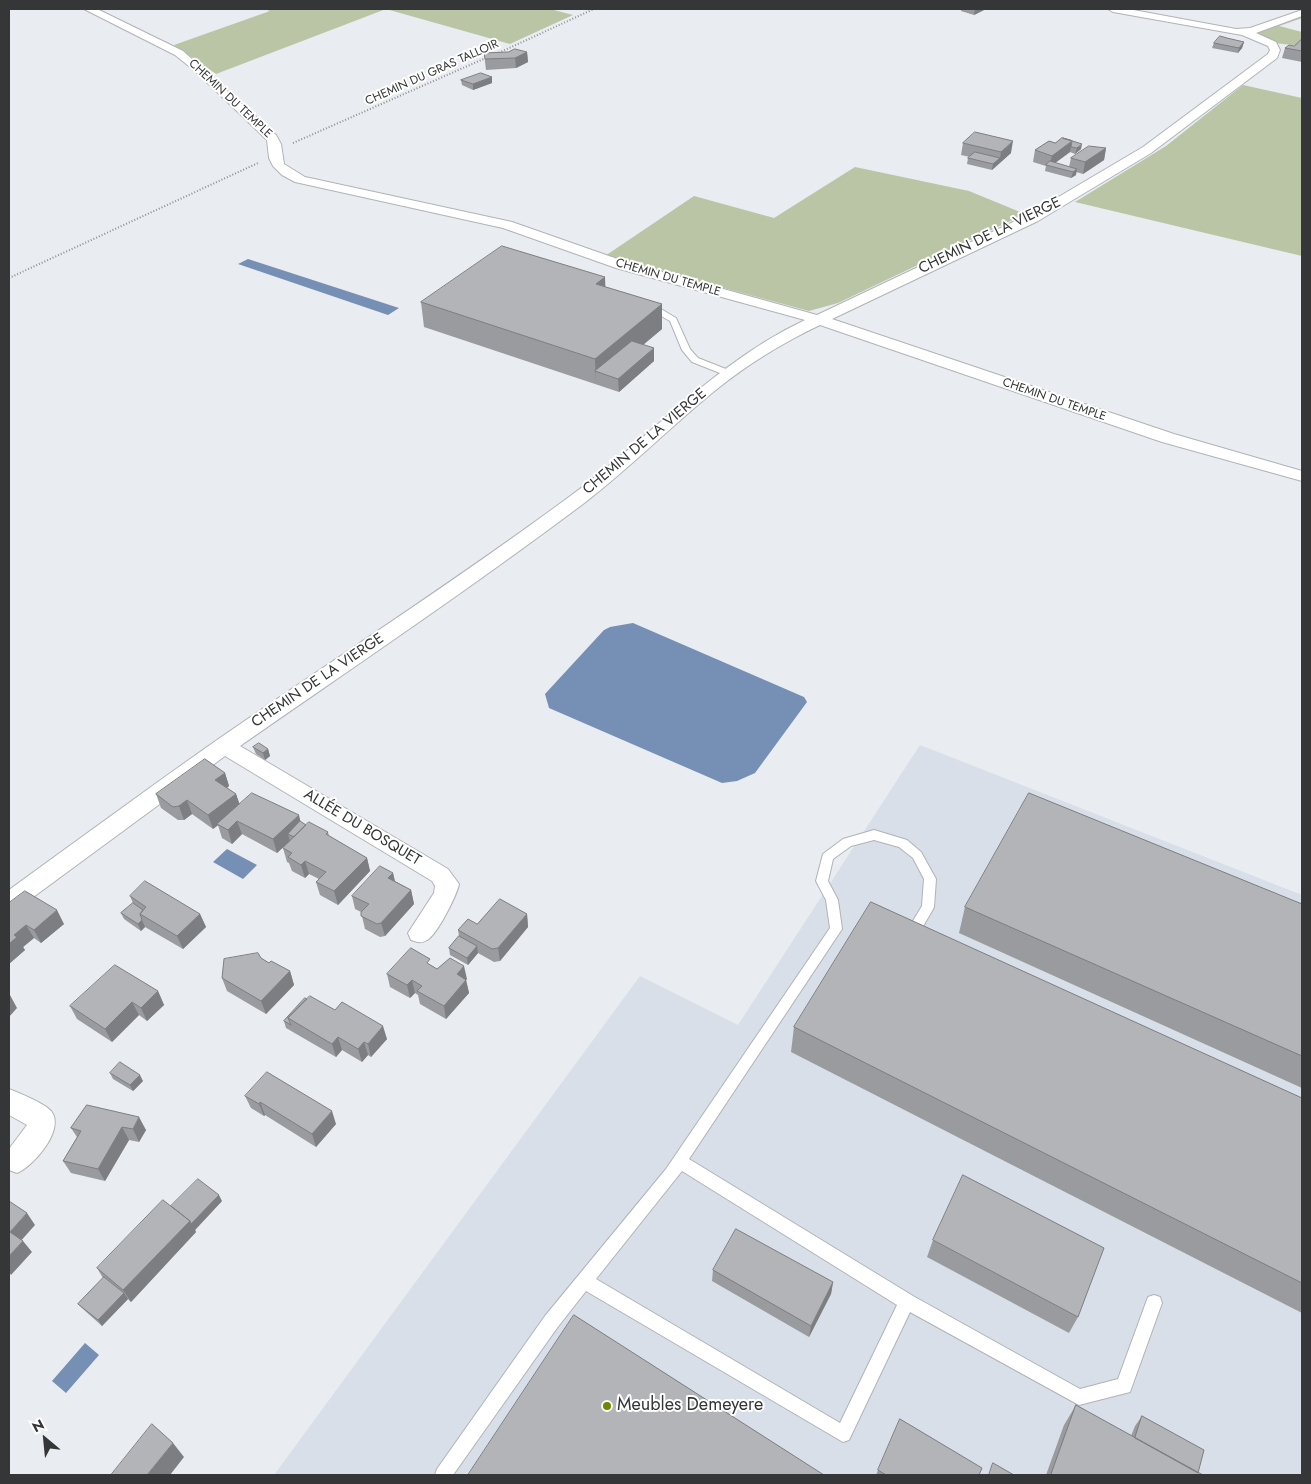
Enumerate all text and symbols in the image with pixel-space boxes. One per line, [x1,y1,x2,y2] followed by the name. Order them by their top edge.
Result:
[363,37,501,109] street label: CHEMIN DU GRAS TALLOIR
[185,57,275,141] street label: CHEMIN DU TEMPLE
[916,194,1064,278] street label: CHEMIN DE LA VIERGE
[614,256,722,300] street label: CHEMIN DU TEMPLE
[1000,375,1108,425] street label: CHEMIN DU TEMPLE
[580,385,710,499] street label: CHEMIN DE LA VIERGE
[248,630,388,732] street label: CHEMIN DE LA VIERGE
[300,786,424,870] street label: ALLÉE DU BOSQUET
[617,1395,763,1417] place label: Meubles Demeyere
[601,1400,613,1412] marker: Meubles Demeyere
[20,1414,70,1464] north arrow
[28,1414,48,1437] text: N

